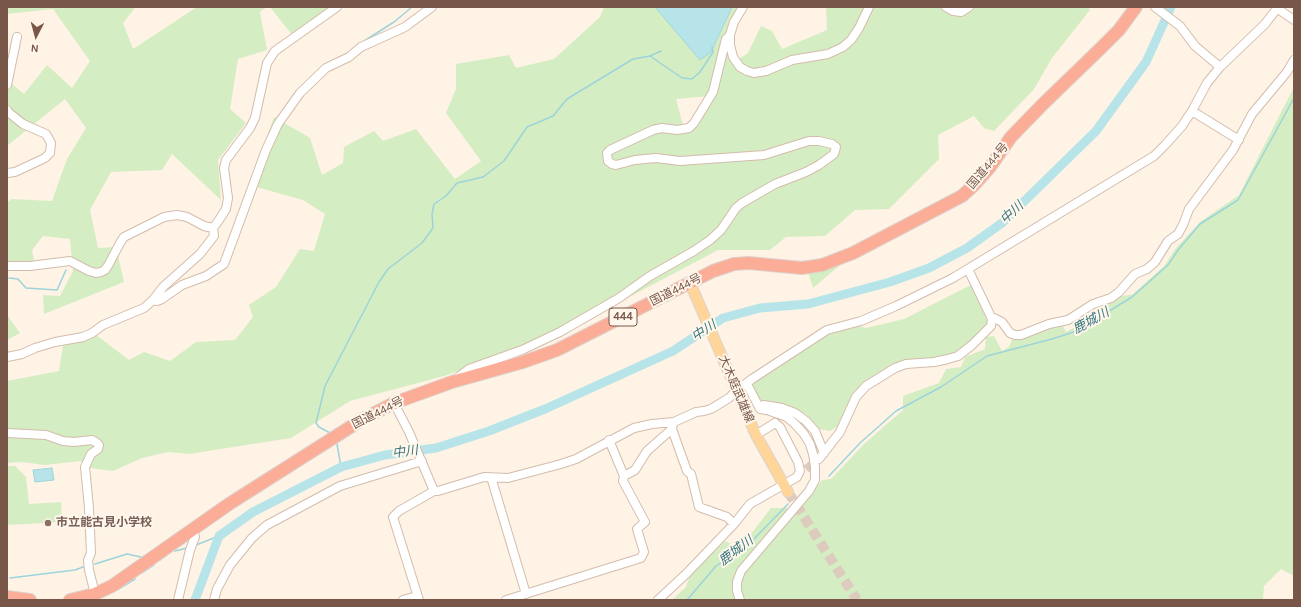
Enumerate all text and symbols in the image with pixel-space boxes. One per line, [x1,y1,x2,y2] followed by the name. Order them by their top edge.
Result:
[16,16,56,56] north arrow
[30,42,39,55] text: N
[964,140,1012,192] street label: 国道444号
[997,198,1027,228] water label: 中川
[648,271,704,309] street label: 国道444号
[1070,305,1112,337] water label: 鹿城川
[609,308,637,326] road number: 444
[689,317,719,345] water label: 中川
[715,353,757,425] street label: 大木庭武雄線
[350,394,406,432] street label: 国道444号
[391,442,419,462] water label: 中川
[56,516,152,530] place label: 市立能古見小学校
[43,518,53,528] marker: 市立能古見小学校
[716,533,756,569] water label: 鹿城川

